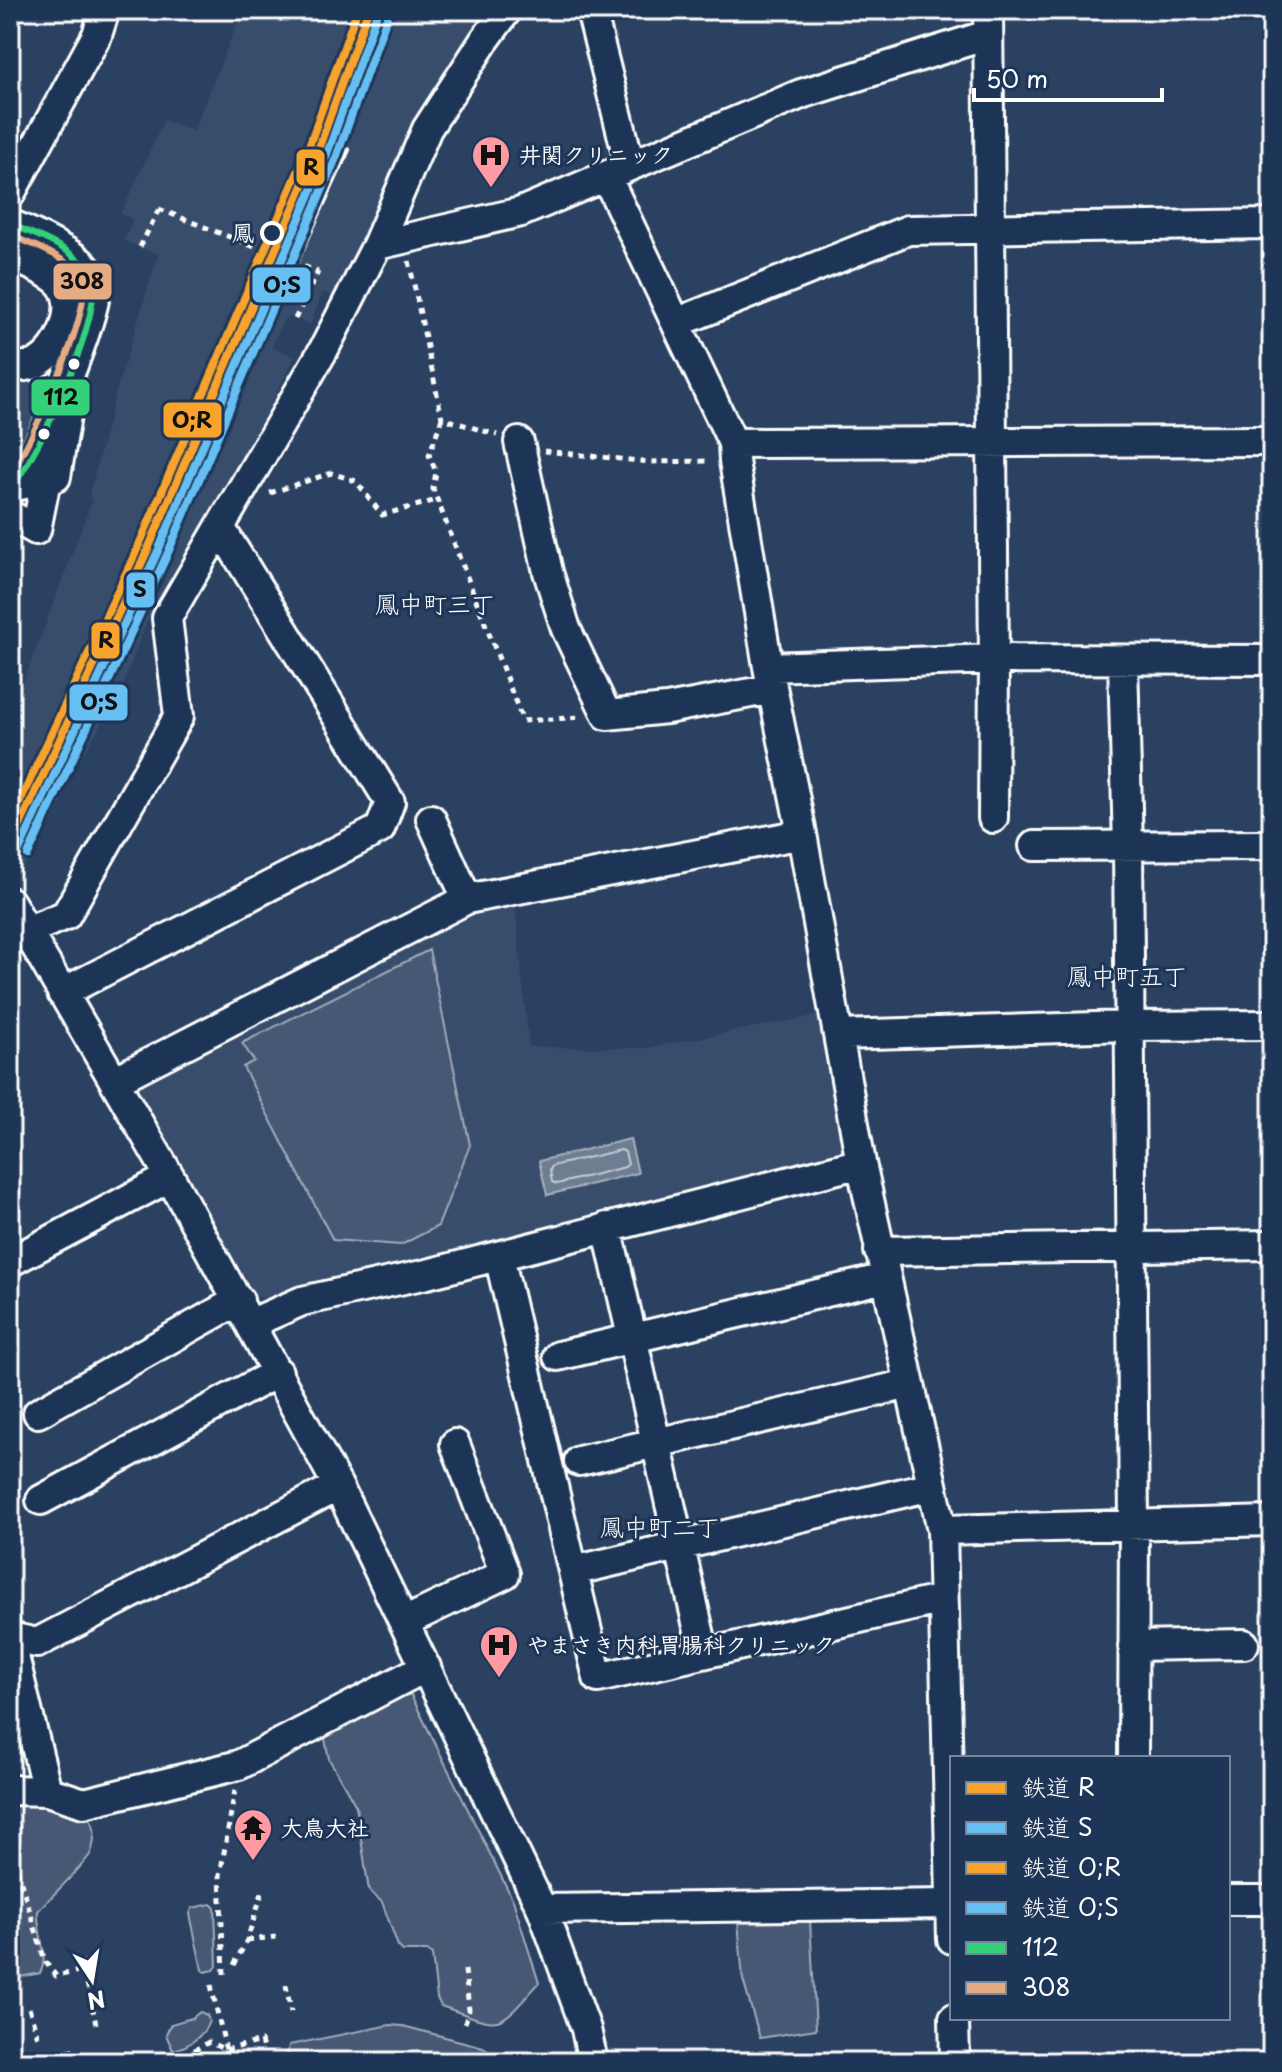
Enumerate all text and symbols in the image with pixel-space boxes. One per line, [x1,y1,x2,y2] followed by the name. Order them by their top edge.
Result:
[974,52,1162,102] scale bar
[986,60,1048,96] text: 50 m
[470,134,512,189] hospital icon: 井関クリニック
[519,137,673,170] place label: 井関クリニック
[295,148,326,187] line badge: R
[303,149,319,182] text: R
[232,215,254,248] place label: 鳳
[261,222,283,244] marker: 鳳
[52,262,113,301] line badge: 308
[60,263,104,296] text: 308
[251,266,312,304] line badge: O;S
[263,267,301,300] text: O;S
[66,356,82,372] unlabelled marker
[30,378,91,417] line badge: 112
[43,379,79,412] text: 112
[162,401,223,439] line badge: O;R
[172,402,212,435] text: O;R
[36,426,52,442] unlabelled marker
[125,571,156,609] line badge: S
[133,571,147,604] text: S
[375,585,495,621] district label: 鳳中町三丁
[90,621,121,660] line badge: R
[98,622,114,655] text: R
[68,683,129,722] line badge: O;S
[80,684,118,717] text: O;S
[1067,957,1187,993] district label: 鳳中町五丁
[600,1508,720,1544] district label: 鳳中町二丁
[478,1624,520,1679] hospital icon: やまさき内科胃腸科クリニック
[527,1627,835,1660] place label: やまさき内科胃腸科クリニック
[950,1756,1230,2020] legend
[1022,1768,1095,1804] text: 鉄道 R
[232,1807,274,1862] temple icon: 大鳥大社
[1022,1808,1093,1844] text: 鉄道 S
[281,1810,369,1843] place label: 大鳥大社
[1022,1848,1121,1884] text: 鉄道 O;R
[1022,1888,1119,1924] text: 鉄道 O;S
[1022,1928,1059,1964] text: 112
[52,1940,132,2020] north arrow
[1022,1968,1070,2004] text: 308
[85,1983,108,2019] text: N

